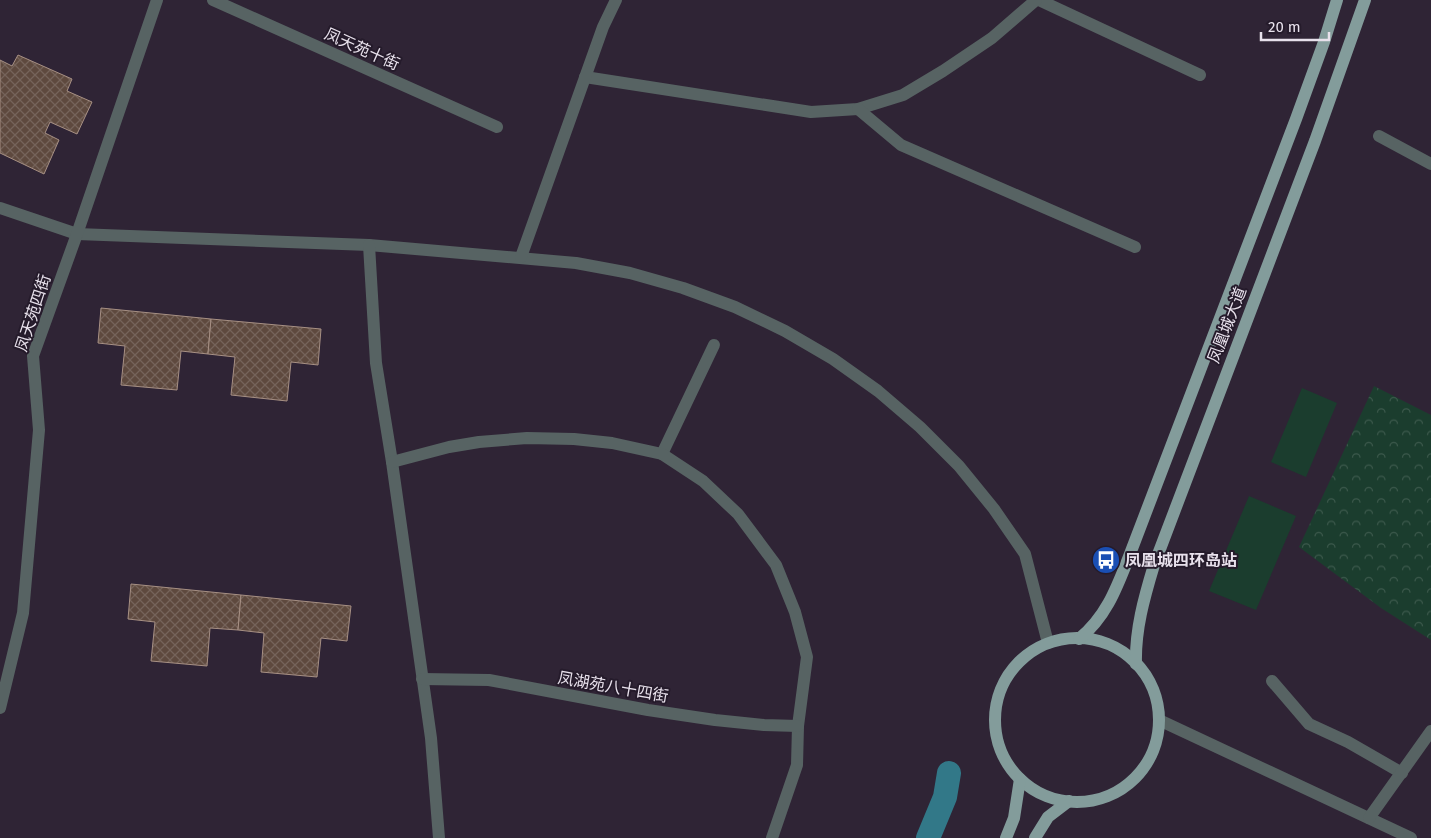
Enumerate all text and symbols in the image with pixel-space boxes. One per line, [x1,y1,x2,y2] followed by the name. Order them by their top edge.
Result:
[1261,10,1328,42] scale bar
[1268,18,1301,36] text: 20 m
[322,24,402,74] street label: 凤天苑十街
[12,272,54,354] street label: 凤天苑四街
[1204,284,1250,366] street label: 凤凰城大道
[1091,545,1121,575] bus stop icon: 凤凰城四环岛站
[1125,551,1237,570] place label: 凤凰城四环岛站
[556,668,670,706] street label: 凤湖苑八十四街

